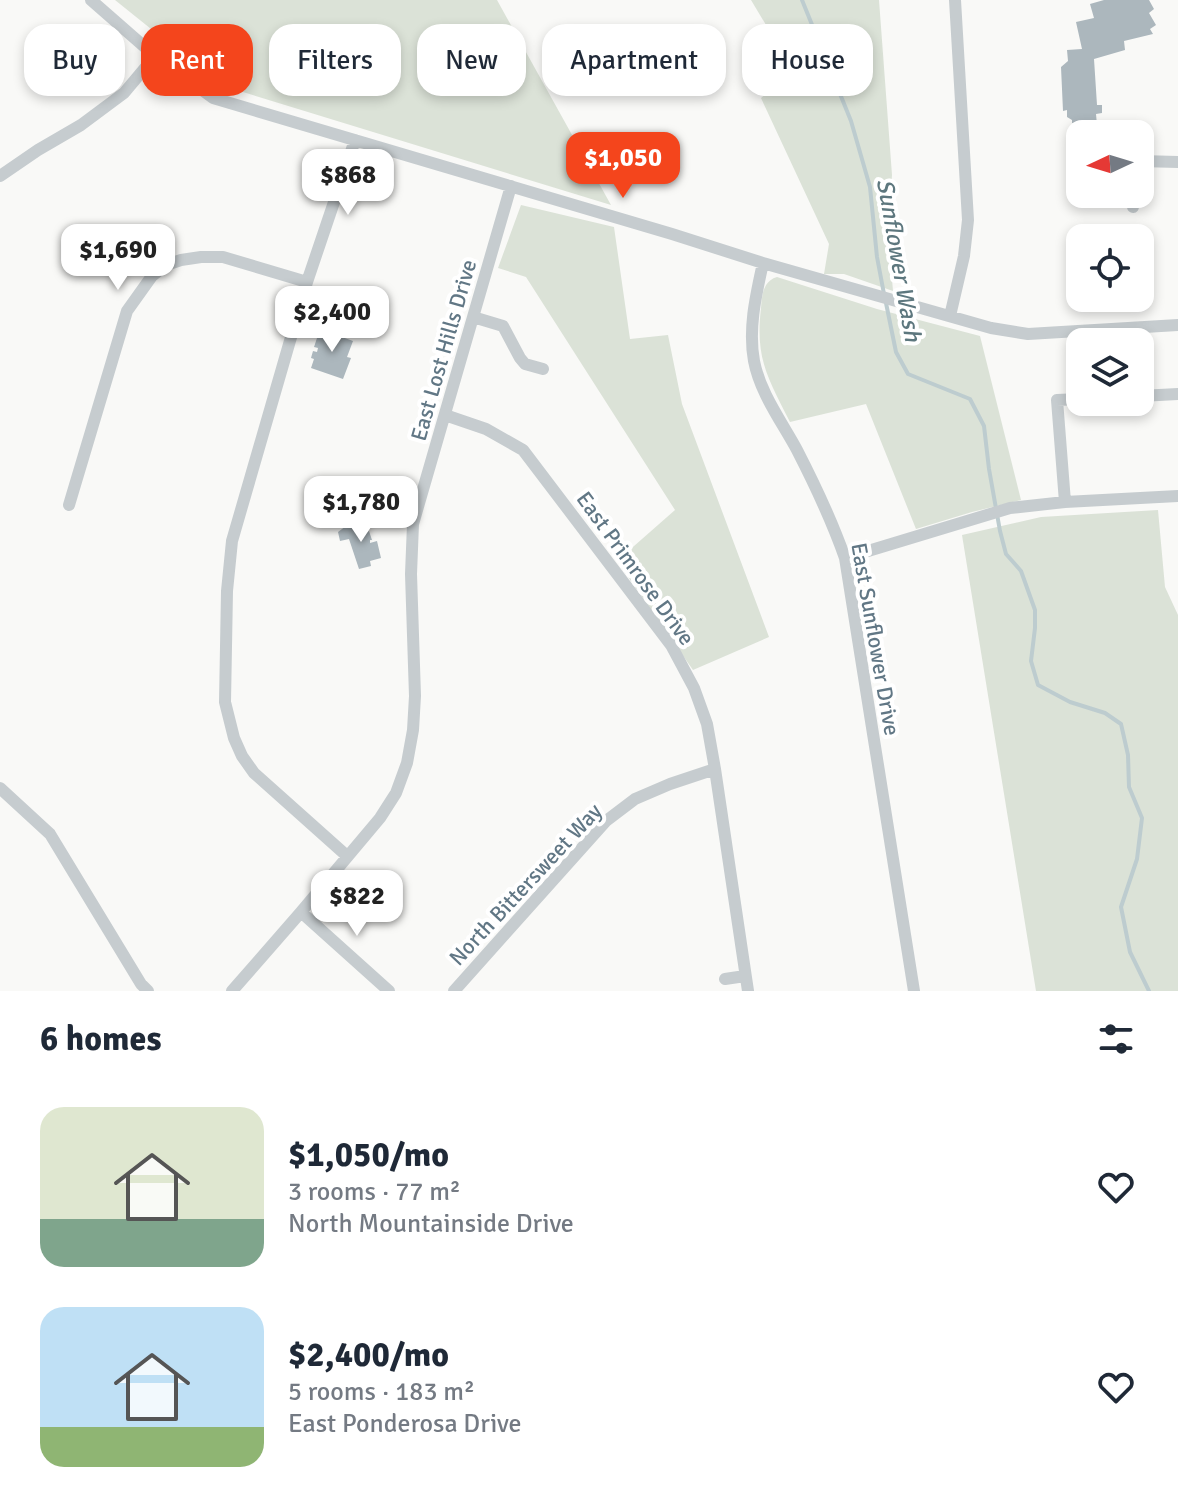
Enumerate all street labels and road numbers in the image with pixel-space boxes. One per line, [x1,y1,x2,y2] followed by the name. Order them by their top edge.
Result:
[405,256,482,444] street label: East Lost Hills Drive
[571,486,700,650] street label: East Primrose Drive
[845,541,906,738] street label: East Sunflower Drive
[443,797,608,971] street label: North Bittersweet Way

